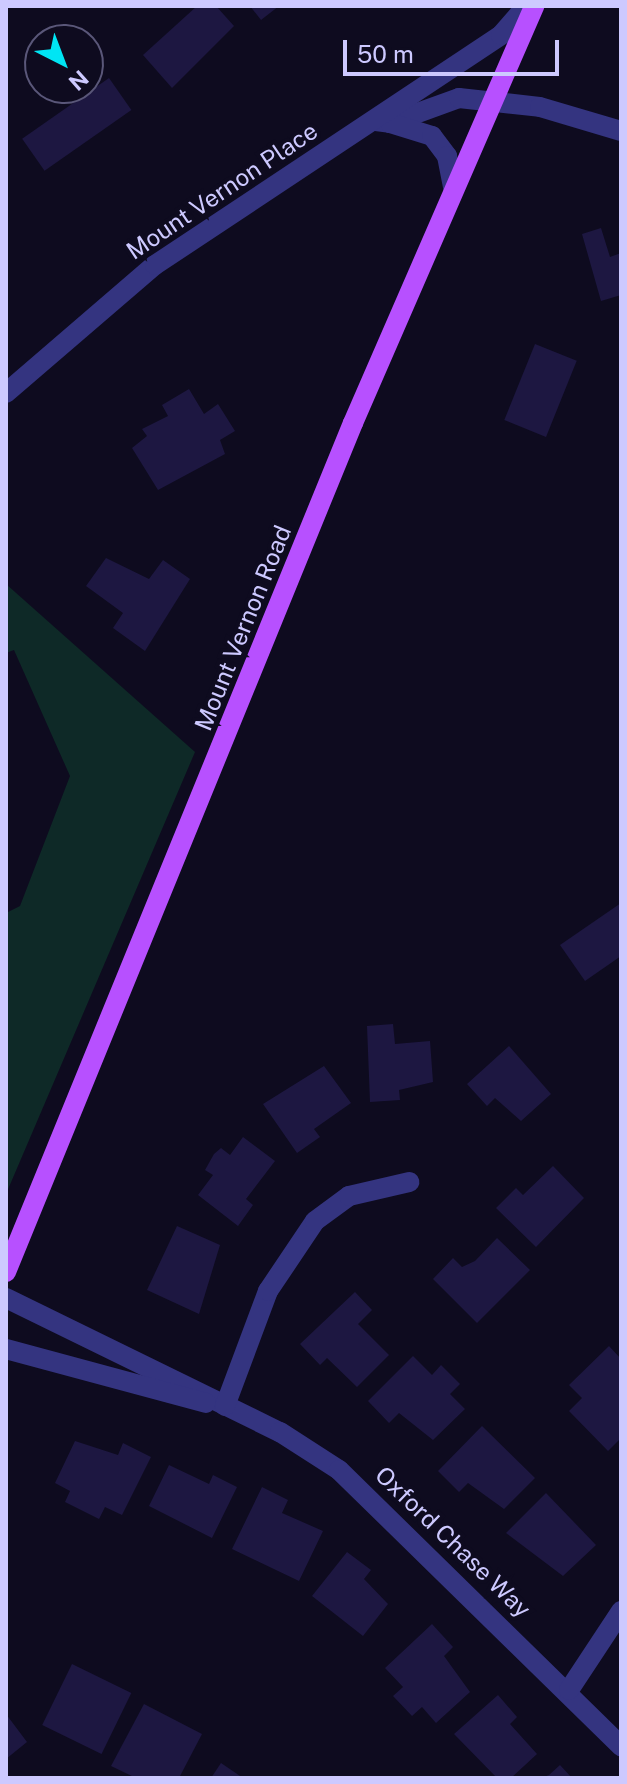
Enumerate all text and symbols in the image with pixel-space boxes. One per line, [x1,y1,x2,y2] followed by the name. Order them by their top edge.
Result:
[24,24,104,104] north arrow
[347,24,563,74] scale bar
[357,40,414,68] text: 50 m
[64,65,94,96] text: N
[121,116,323,266] street label: Mount Vernon Place
[189,521,297,735] street label: Mount Vernon Road
[369,1460,537,1624] street label: Oxford Chase Way

